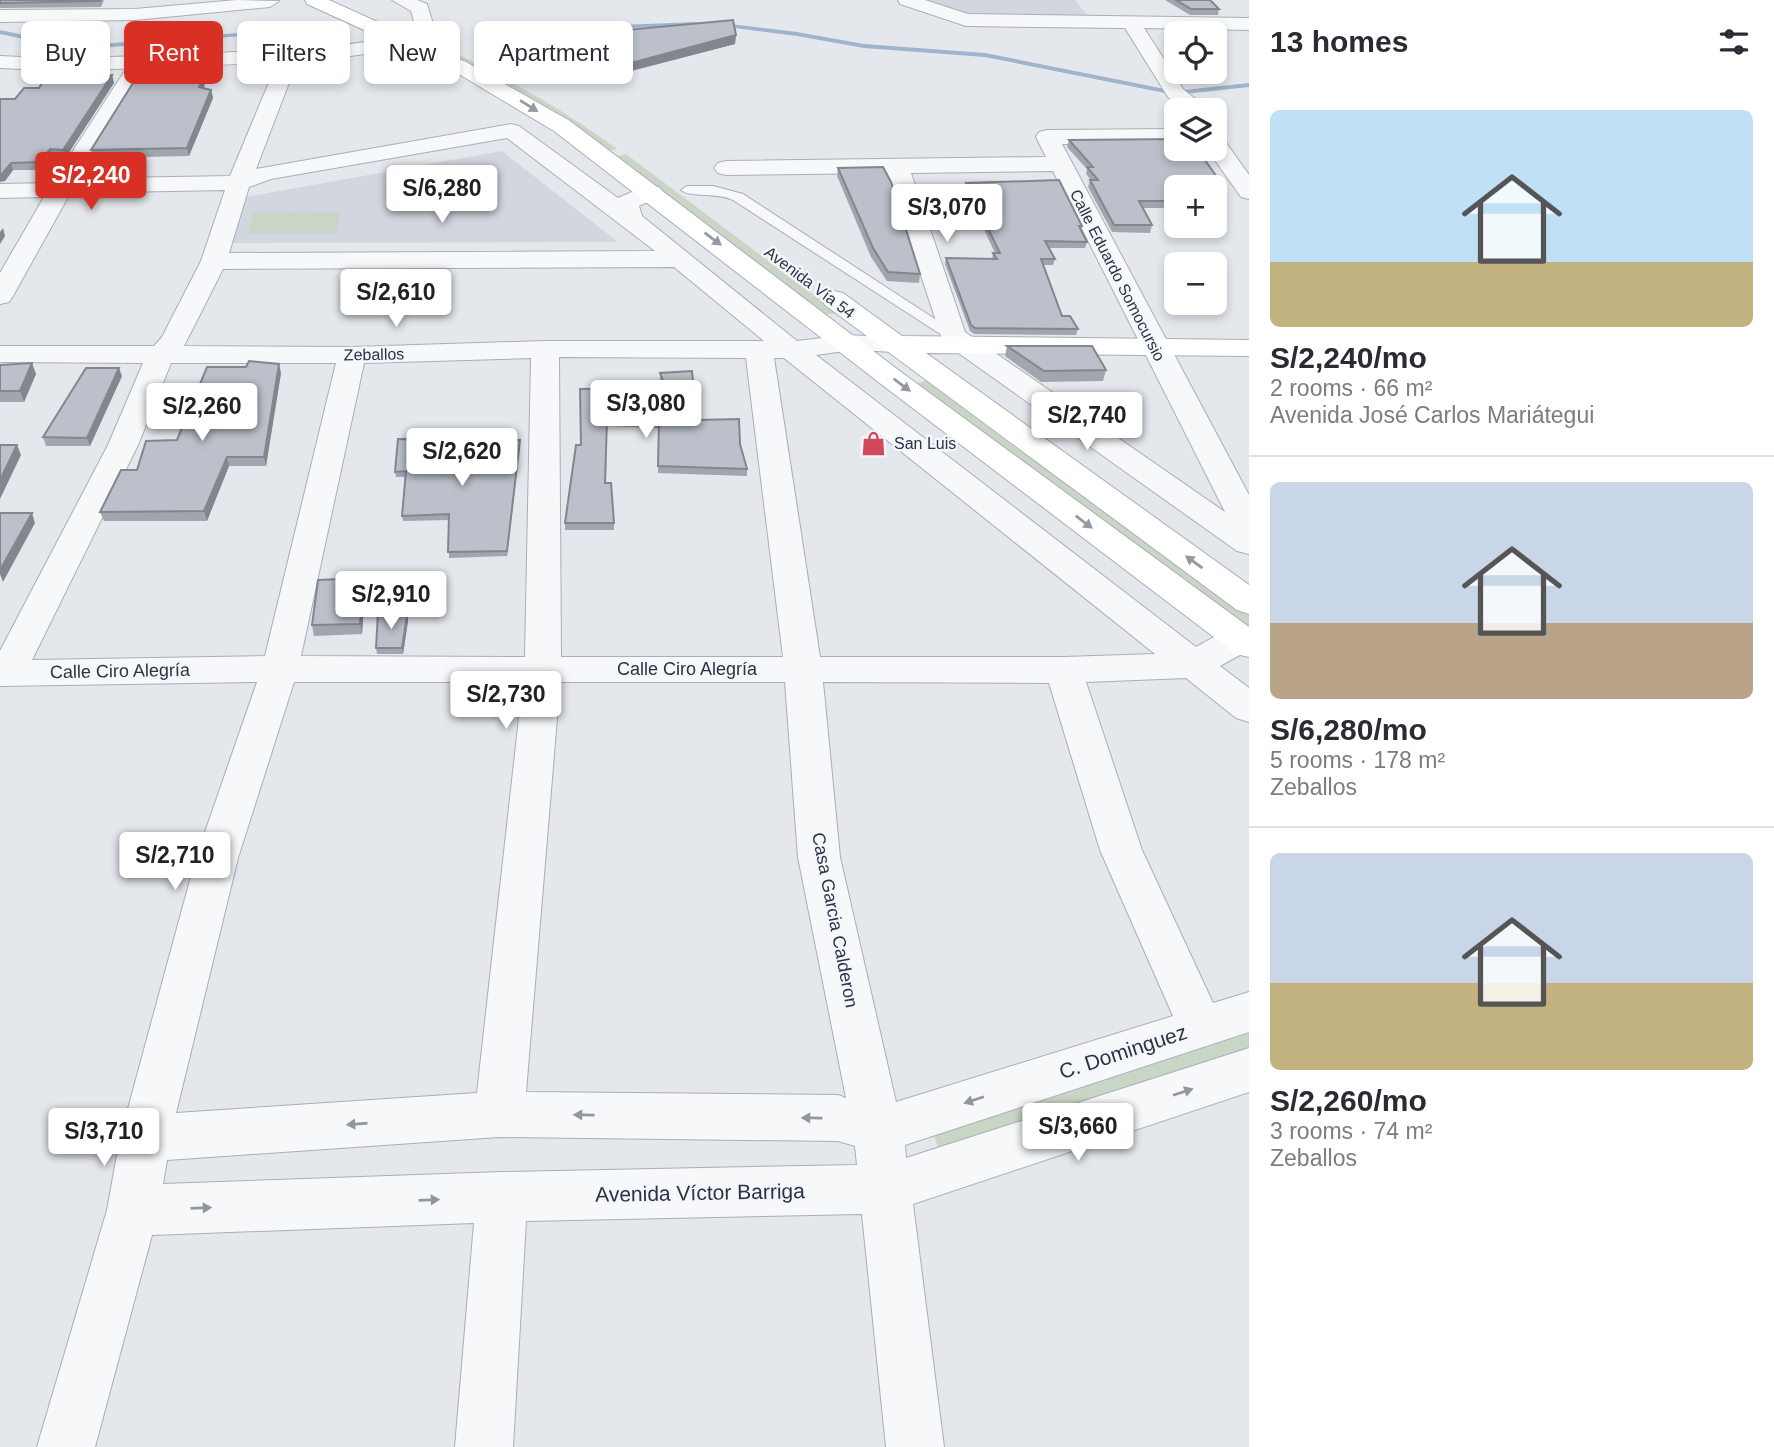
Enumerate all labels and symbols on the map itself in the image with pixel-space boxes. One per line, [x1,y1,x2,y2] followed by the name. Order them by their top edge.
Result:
[519,99,539,112] one-way arrow
[26,152,156,212] pin: S/2,240
[377,166,507,225] pin: S/6,280
[882,184,1012,244] pin: S/3,070
[1067,187,1168,364] street label: Calle Eduardo Somocursio
[704,232,722,247] one-way arrow
[761,243,858,322] street label: Avenida Vía 54
[331,270,461,329] pin: S/2,610
[344,345,404,364] street label: Zeballos
[892,378,910,393] one-way arrow
[581,380,711,440] pin: S/3,080
[137,384,267,443] pin: S/2,260
[1022,392,1152,452] pin: S/2,740
[397,428,527,488] pin: S/2,620
[860,429,888,457] shop icon: San Luis
[894,435,956,452] place label: San Luis
[1075,514,1093,528] one-way arrow
[1185,555,1203,569] one-way arrow
[326,572,456,631] pin: S/2,910
[617,659,758,679] street label: Calle Ciro Alegría
[50,660,191,682] street label: Calle Ciro Alegría
[441,672,571,731] pin: S/2,730
[808,831,862,1009] street label: Casa Garcia Calderon
[110,832,240,892] pin: S/2,710
[1056,1020,1190,1083] street label: C. Dominguez
[1172,1086,1193,1096] one-way arrow
[963,1096,984,1106] one-way arrow
[1013,1104,1143,1163] pin: S/3,660
[39,1108,169,1168] pin: S/3,710
[573,1109,595,1121] one-way arrow
[800,1112,822,1124] one-way arrow
[346,1119,368,1130] one-way arrow
[595,1179,805,1206] street label: Avenida Víctor Barriga
[418,1194,440,1205] one-way arrow
[191,1202,213,1214] one-way arrow

